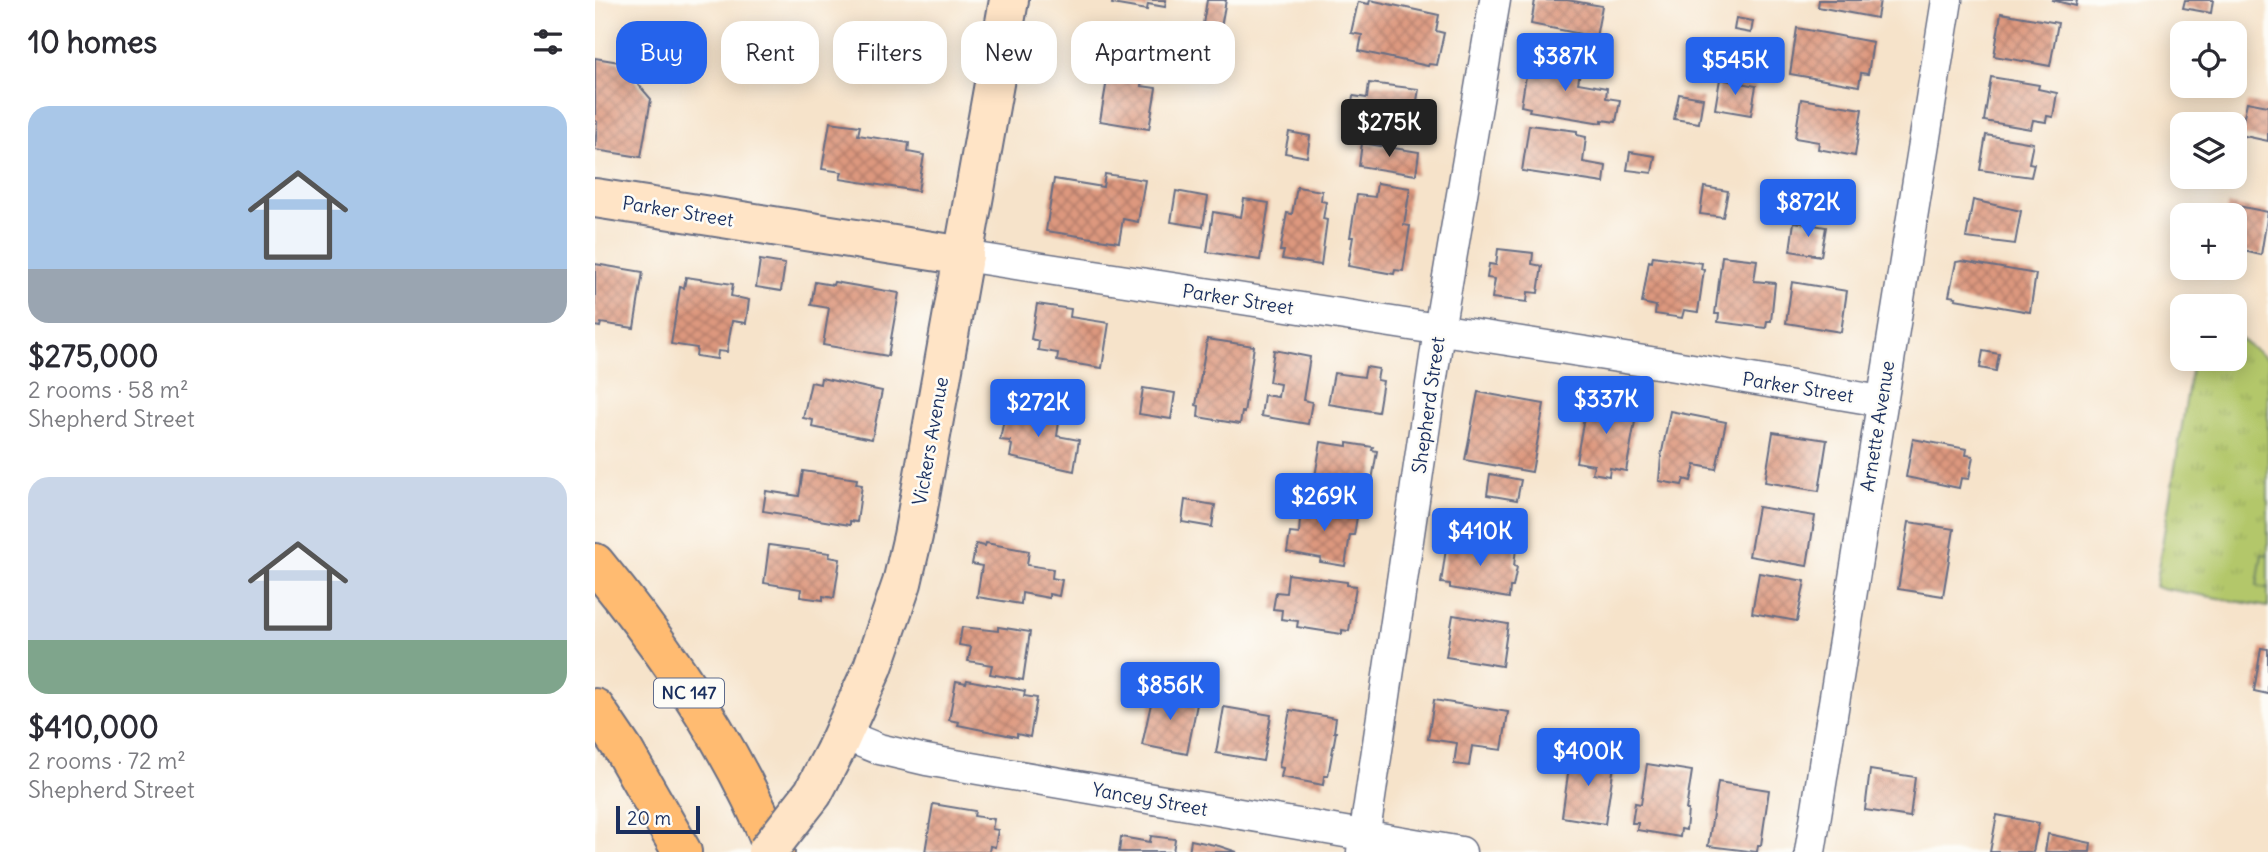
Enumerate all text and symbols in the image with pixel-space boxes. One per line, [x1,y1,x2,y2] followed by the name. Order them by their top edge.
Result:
[616,21,707,84] chip: Buy
[721,21,819,84] chip: Rent
[833,21,947,84] chip: Filters
[961,21,1057,84] chip: New
[1071,21,1235,84] chip: Apartment
[2170,21,2247,371] map controls
[2170,21,2247,98] button: locate
[28,23,157,61] text: 10 homes
[529,23,567,61] icon: filters
[1516,34,1614,93] pin: $387K
[1686,38,1784,97] pin: $545K
[1533,41,1597,70] text: $387K
[1702,45,1768,74] text: $545K
[1340,100,1438,159] pin: $275K
[1357,107,1421,136] text: $275K
[2170,112,2247,189] button: layers
[235,152,361,278] icon: home
[1759,180,1857,239] pin: $872K
[1776,187,1840,216] text: $872K
[621,190,735,232] street label: Parker Street
[2170,203,2247,280] button: +
[1181,278,1295,320] street label: Parker Street
[2170,294,2247,371] button: −
[1407,335,1449,475] street label: Shepherd Street
[28,337,159,375] text: $275,000
[1855,359,1899,493] street label: Arnette Avenue
[1741,366,1855,408] street label: Parker Street
[28,375,189,404] text: 2 rooms · 58 m²
[907,375,953,507] street label: Vickers Avenue
[1557,376,1655,436] pin: $337K
[989,380,1087,439] pin: $272K
[1574,384,1638,413] text: $337K
[1006,387,1070,416] text: $272K
[28,404,195,433] text: Shepherd Street
[1275,474,1373,533] pin: $269K
[1291,481,1357,510] text: $269K
[1431,508,1529,568] pin: $410K
[1448,516,1512,545] text: $410K
[235,523,361,649] icon: home
[1121,662,1219,722] pin: $856K
[1137,670,1203,699] text: $856K
[654,678,724,708] road number: NC 147
[28,708,159,746] text: $410,000
[1539,728,1637,788] pin: $400K
[1553,736,1623,765] text: $400K
[28,746,186,775] text: 2 rooms · 72 m²
[28,775,195,804] text: Shepherd Street
[1090,777,1210,821] street label: Yancey Street
[616,803,700,835] scale bar
[627,806,671,830] text: 20 m

